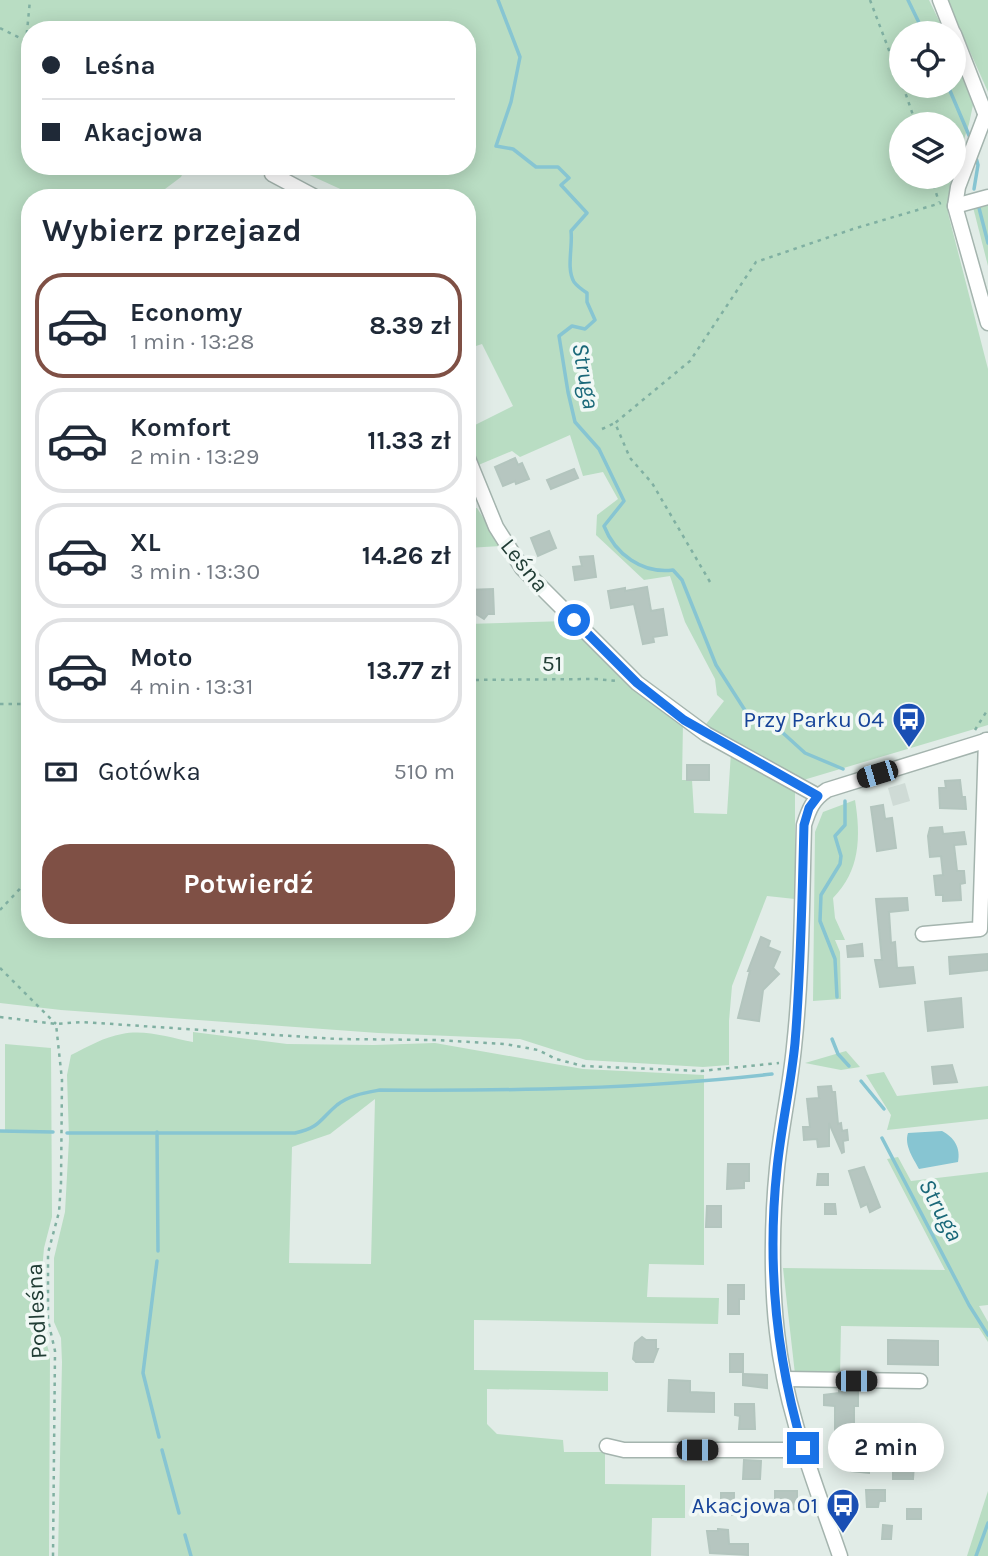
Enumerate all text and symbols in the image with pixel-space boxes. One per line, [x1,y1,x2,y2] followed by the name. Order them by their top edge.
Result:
[889,21,966,189] map controls
[889,21,966,98] button: locate
[84,50,156,81] text: Leśna
[889,112,966,189] button: layers
[84,117,203,148] text: Akacjowa
[42,212,302,249] text: Wybierz przejazd
[46,294,109,357] icon: car
[130,297,242,328] text: Economy
[369,310,451,341] text: 8.39 zł
[130,328,254,355] text: 1 min · 13:28
[566,341,606,411] water label: Struga
[46,409,109,472] icon: car
[130,412,231,443] text: Komfort
[367,425,451,456] text: 11.33 zł
[130,443,259,470] text: 2 min · 13:29
[46,524,109,587] icon: car
[130,527,161,558] text: XL
[495,533,554,598] street label: Leśna
[362,540,451,571] text: 14.26 zł
[130,558,260,585] text: 3 min · 13:30
[558,604,590,636] route start
[46,639,109,702] icon: car
[130,642,192,673] text: Moto
[542,650,562,677] street label: 51
[367,655,451,686] text: 13.77 zł
[130,673,253,700] text: 4 min · 13:31
[890,700,928,749] bus stop icon: Przy Parku 04
[743,706,884,733] place label: Przy Parku 04
[42,753,80,791] icon: cash
[98,756,201,787] text: Gotówka
[394,758,455,785] text: 510 m
[854,758,901,790] car
[42,844,455,924] button: Potwierdź
[913,1174,969,1246] water label: Struga
[21,1262,52,1360] street label: Podleśna
[836,1371,878,1392] car
[828,1424,943,1472] callout: 2 min
[787,1432,819,1464] route end
[854,1434,918,1461] text: 2 min
[677,1440,719,1461] car
[824,1486,862,1535] bus stop icon: Akacjowa 01
[691,1492,818,1519] place label: Akacjowa 01

